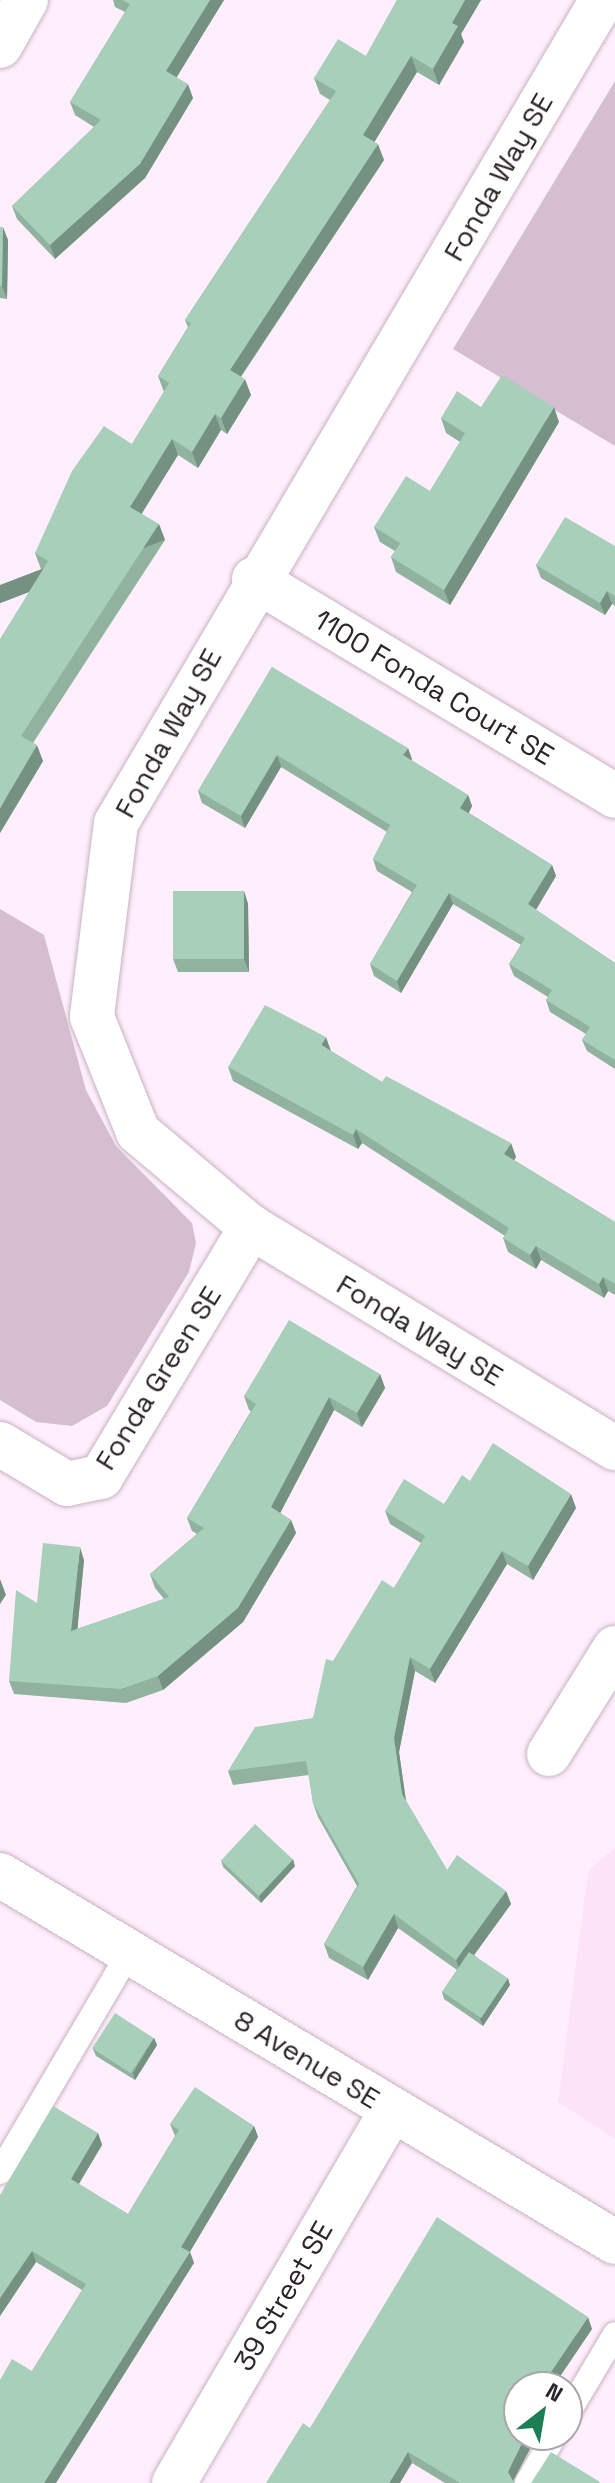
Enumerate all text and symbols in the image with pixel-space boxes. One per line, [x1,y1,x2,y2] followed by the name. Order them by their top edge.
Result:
[436,87,560,267] street label: Fonda Way SE
[308,602,560,772] street label: 1100 Fonda Court SE
[108,643,228,823] street label: Fonda Way SE
[331,1267,509,1393] street label: Fonda Way SE
[88,1280,228,1476] street label: Fonda Green SE
[228,2002,386,2116] street label: 8 Avenue SE
[227,2215,339,2377] street label: 39 Street SE
[503,2371,583,2451] north arrow
[541,2376,568,2408] text: N

